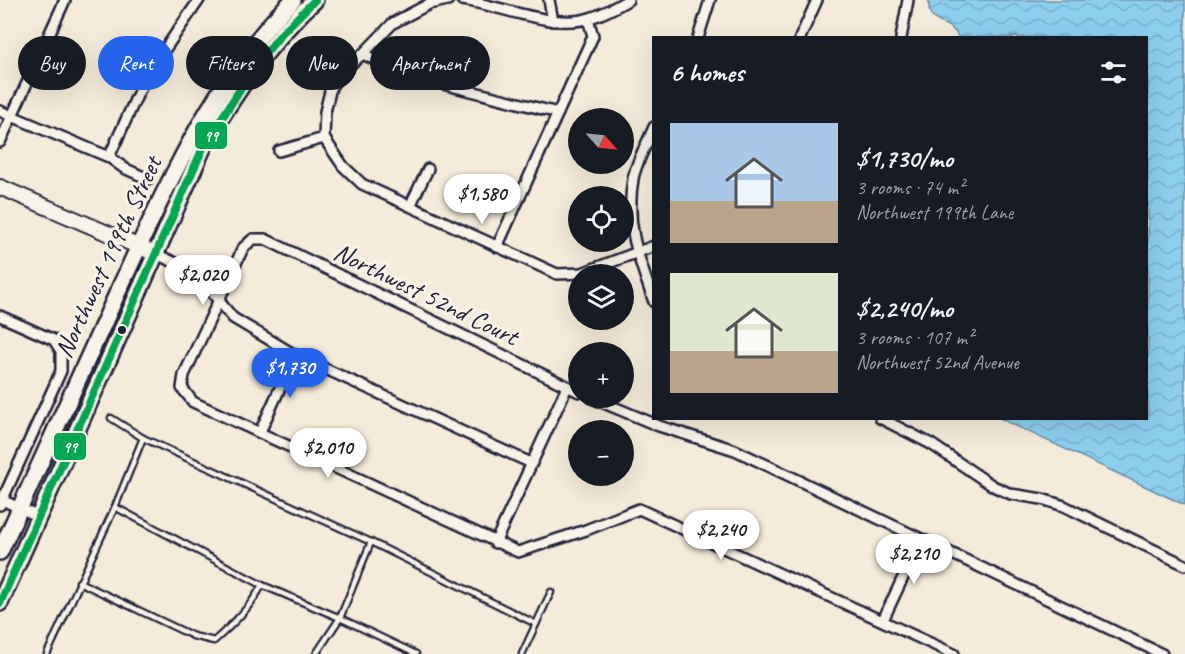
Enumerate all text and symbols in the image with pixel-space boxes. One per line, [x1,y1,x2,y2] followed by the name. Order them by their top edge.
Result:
[18,36,86,90] chip: Buy
[98,36,174,90] chip: Rent
[186,36,274,90] chip: Filters
[286,36,358,90] chip: New
[370,36,490,90] chip: Apartment
[670,56,744,89] text: 6 homes
[1097,56,1130,89] icon: filters
[568,108,634,174] north arrow
[568,108,634,486] map controls
[194,121,228,150] line badge: 99
[204,126,220,146] text: 99
[856,142,953,175] text: $1,730/mo
[718,147,790,219] icon: home
[47,149,170,363] street label: Northwest 199th Street
[433,174,531,225] pin: $1,580
[856,175,964,200] text: 3 rooms · 74 m²
[458,181,506,206] text: $1,580
[568,186,634,252] button: locate
[856,200,1013,225] text: Northwest 199th Lane
[329,235,526,354] street label: Northwest 52nd Court
[154,255,252,306] pin: $2,020
[179,262,227,287] text: $2,020
[568,264,634,330] button: layers
[856,292,953,325] text: $2,240/mo
[718,297,790,369] icon: home
[116,324,128,336] unlabelled marker
[856,325,973,350] text: 3 rooms · 107 m²
[568,342,634,408] button: +
[241,348,339,399] pin: $1,730
[856,350,1019,375] text: Northwest 52nd Avenue
[266,355,314,380] text: $1,730
[568,420,634,486] button: −
[279,428,377,479] pin: $2,010
[53,432,87,461] line badge: 99
[304,435,352,460] text: $2,010
[63,437,79,457] text: 99
[672,510,770,561] pin: $2,240
[697,517,745,542] text: $2,240
[865,534,963,585] pin: $2,210
[890,541,938,566] text: $2,210

